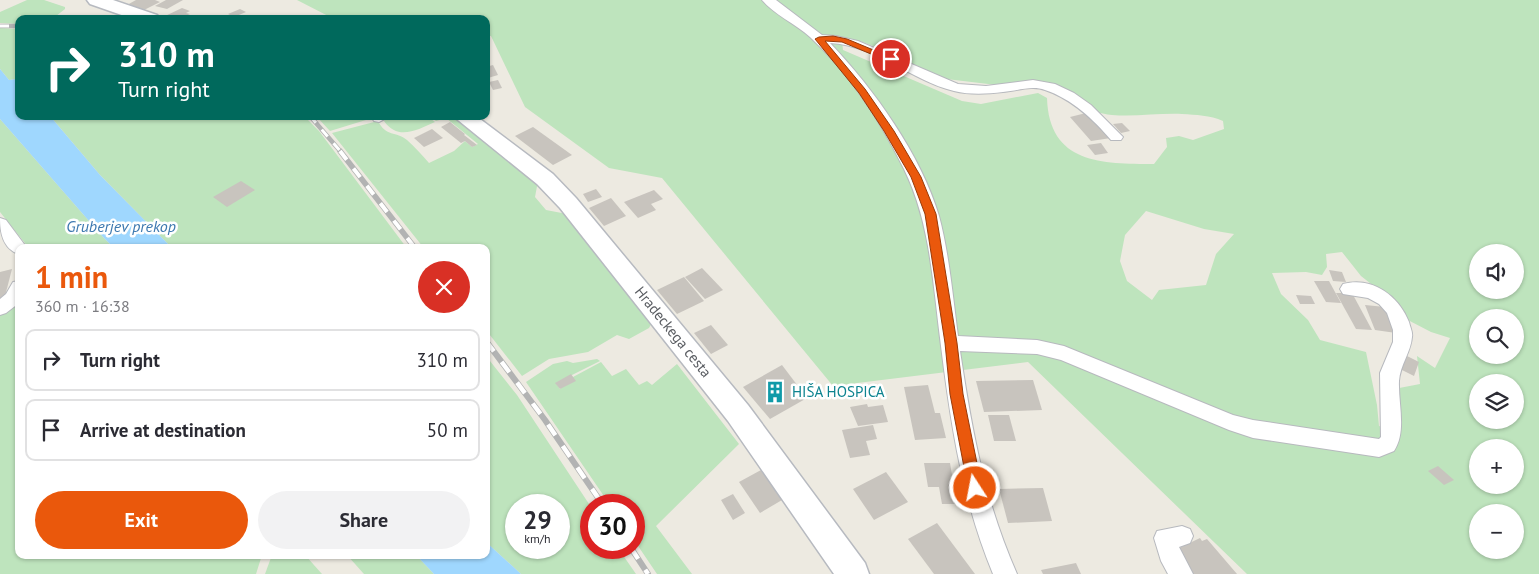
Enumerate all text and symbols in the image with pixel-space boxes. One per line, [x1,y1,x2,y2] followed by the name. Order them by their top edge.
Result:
[118,31,215,77] text: 310 m
[35,35,100,100] icon: right
[870,38,912,80] pin
[877,45,905,73] icon: arrive
[118,75,210,103] text: Turn right
[66,216,176,236] water label: Gruberjev prekop
[1469,244,1524,559] map controls
[1469,244,1524,299] button: sound
[35,257,108,296] text: 1 min
[418,261,470,313] button: close
[631,282,716,381] street label: Hradeckega cesta
[35,296,130,316] text: 360 m · 16:38
[1469,309,1524,364] button: search
[37,346,65,374] icon: right
[80,348,160,372] text: Turn right
[416,348,468,372] text: 310 m
[1469,374,1524,429] button: layers
[762,379,788,405] building icon: HIŠA HOSPICA
[792,382,885,401] place label: HIŠA HOSPICA
[37,416,65,444] icon: arrive
[80,418,246,442] text: Arrive at destination
[427,418,468,442] text: 50 m
[1469,439,1524,494] button: +
[948,461,1000,513] position arrow
[35,491,248,549] button: Exit
[258,491,470,549] button: Share
[580,494,645,559] speed limit sign: 30
[523,504,552,536] text: 29
[1469,504,1524,559] button: −
[524,531,551,546] text: km/h

